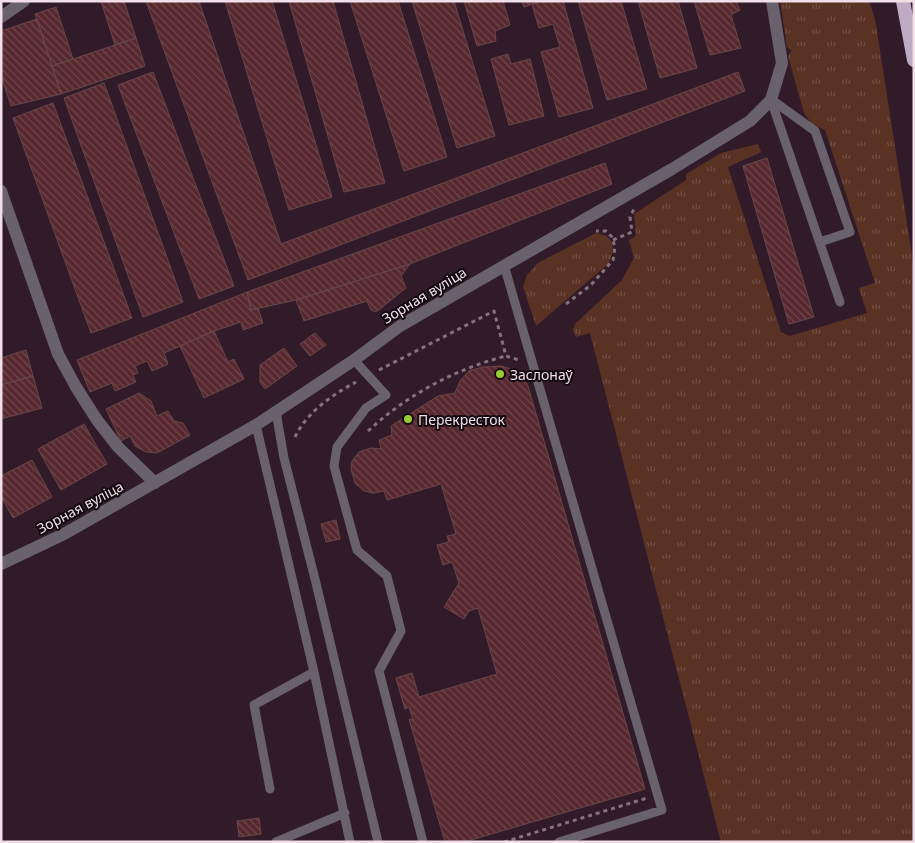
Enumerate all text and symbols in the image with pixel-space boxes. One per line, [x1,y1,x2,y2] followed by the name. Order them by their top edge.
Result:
[378,262,470,328] street label: Зорная вуліца
[510,365,574,384] place label: Заслонаў
[494,368,506,380] marker: Заслонаў
[418,410,505,429] place label: Перекресток
[402,413,414,425] marker: Перекресток
[33,476,127,538] street label: Зорная вуліца

